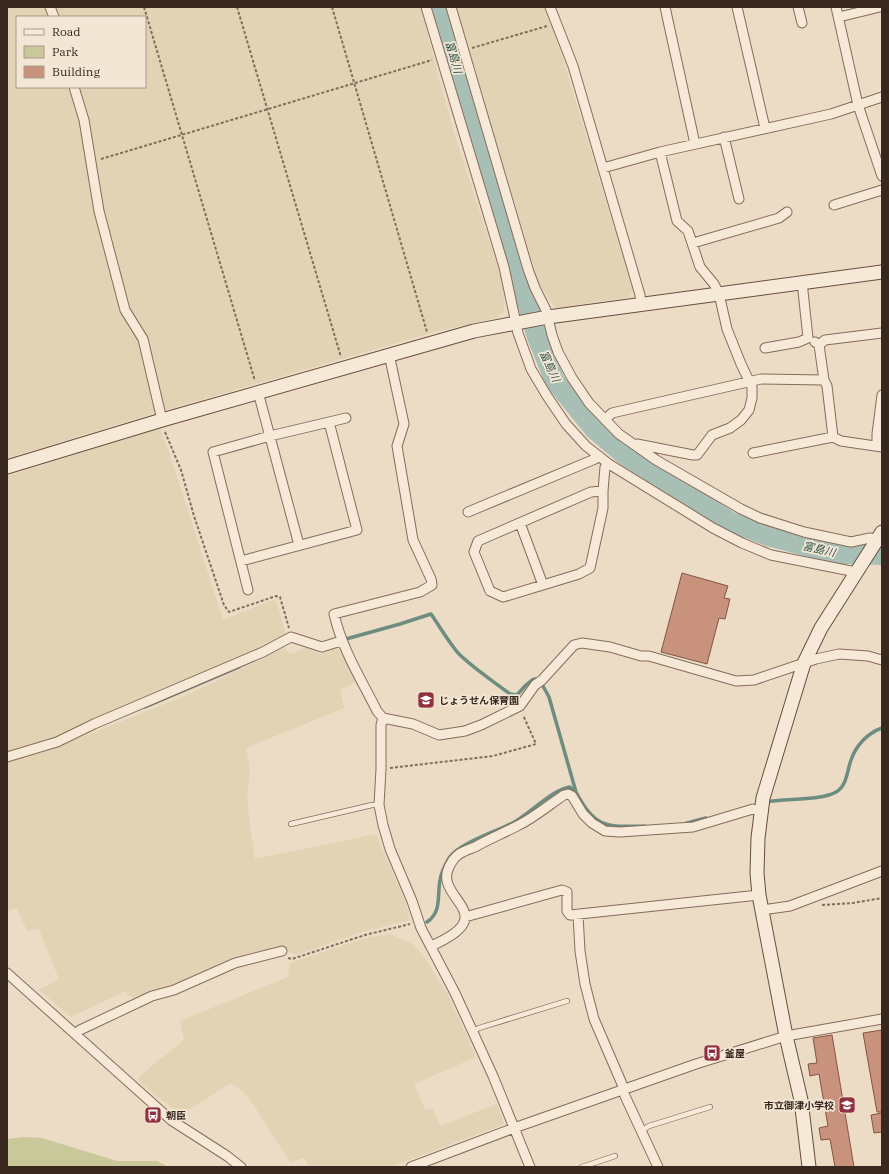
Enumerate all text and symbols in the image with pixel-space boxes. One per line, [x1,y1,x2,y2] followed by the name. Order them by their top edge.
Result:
[16,16,146,88] legend
[52,24,81,39] text: Road
[443,39,466,76] water label: 富島川
[52,44,78,59] text: Park
[52,64,100,79] text: Building
[537,348,564,385] water label: 富島川
[801,538,838,560] water label: 富島川
[416,690,436,710] school or university icon: じょうせん保育園
[439,694,519,707] place label: じょうせん保育園
[702,1043,722,1063] bus stop icon: 釜屋
[724,1047,745,1060] place label: 釜屋
[837,1095,857,1115] school or university icon: 市立御津小学校
[764,1099,834,1112] place label: 市立御津小学校
[143,1105,163,1125] bus stop icon: 朝臣
[166,1109,186,1122] place label: 朝臣

